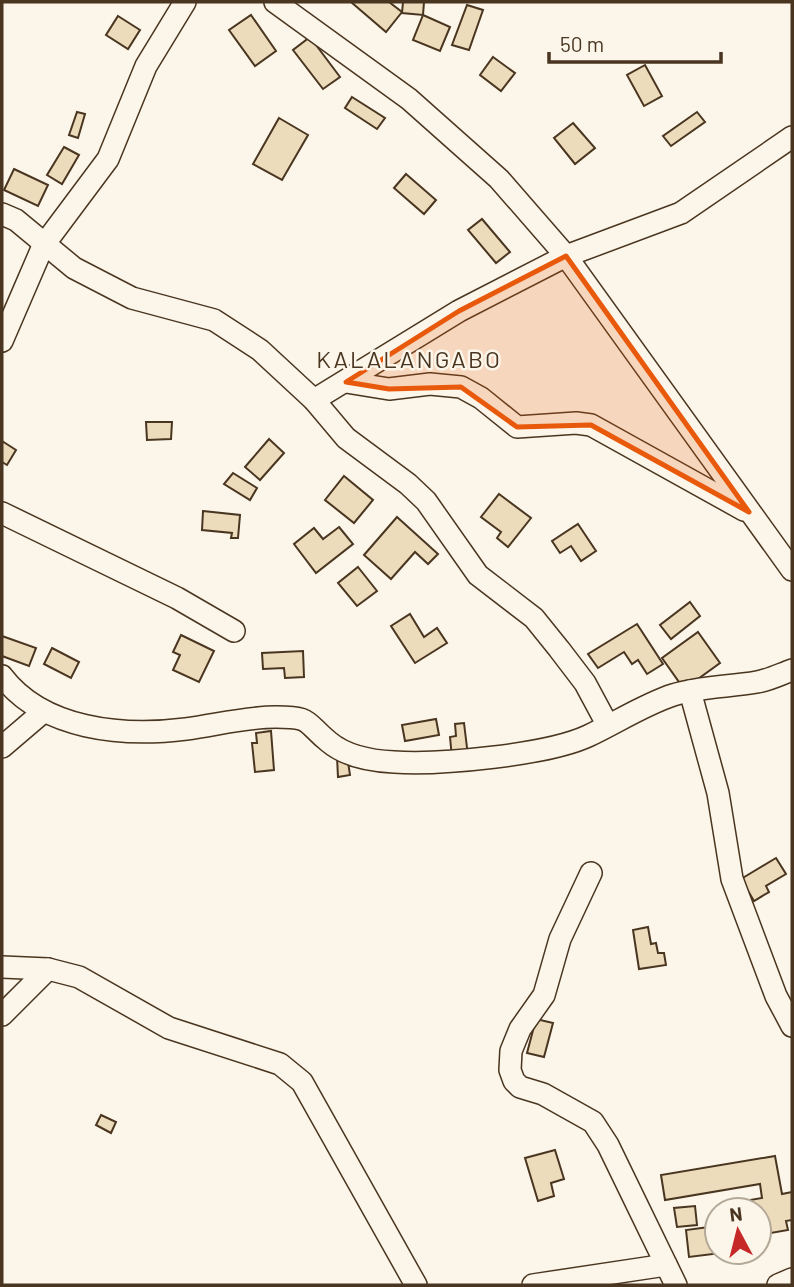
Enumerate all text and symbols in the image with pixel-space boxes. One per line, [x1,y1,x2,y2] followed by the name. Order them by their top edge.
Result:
[549,21,720,65] scale bar
[560,31,604,56] text: 50 m
[316,344,502,373] district label: KALALANGABO
[703,1196,773,1266] north arrow
[728,1201,744,1226] text: N

